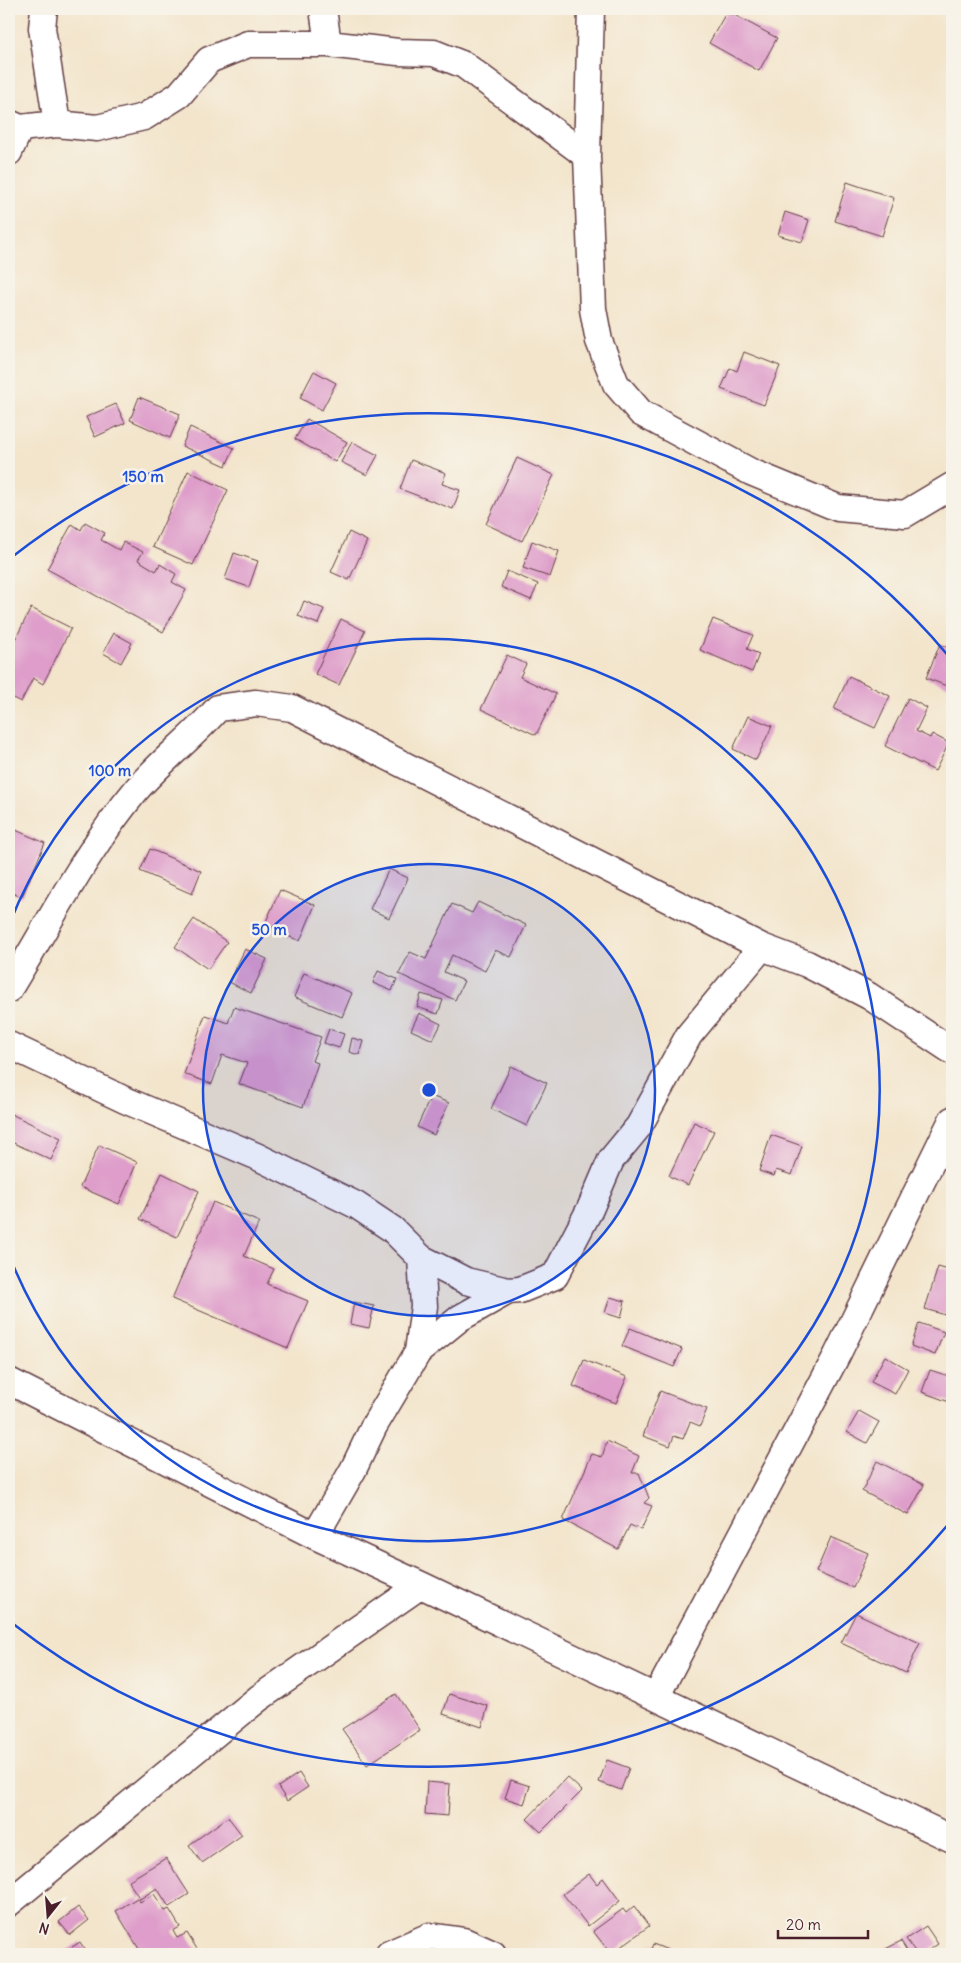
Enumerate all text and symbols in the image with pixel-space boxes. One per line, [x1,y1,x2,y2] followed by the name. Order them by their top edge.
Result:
[122,467,164,486] text: 150 m
[89,761,131,780] text: 100 m
[251,920,287,939] text: 50 m
[420,1081,438,1099] centre of rings
[22,1890,72,1940] north arrow
[778,1908,868,1940] scale bar
[786,1915,821,1934] text: 20 m
[37,1918,51,1938] text: N

